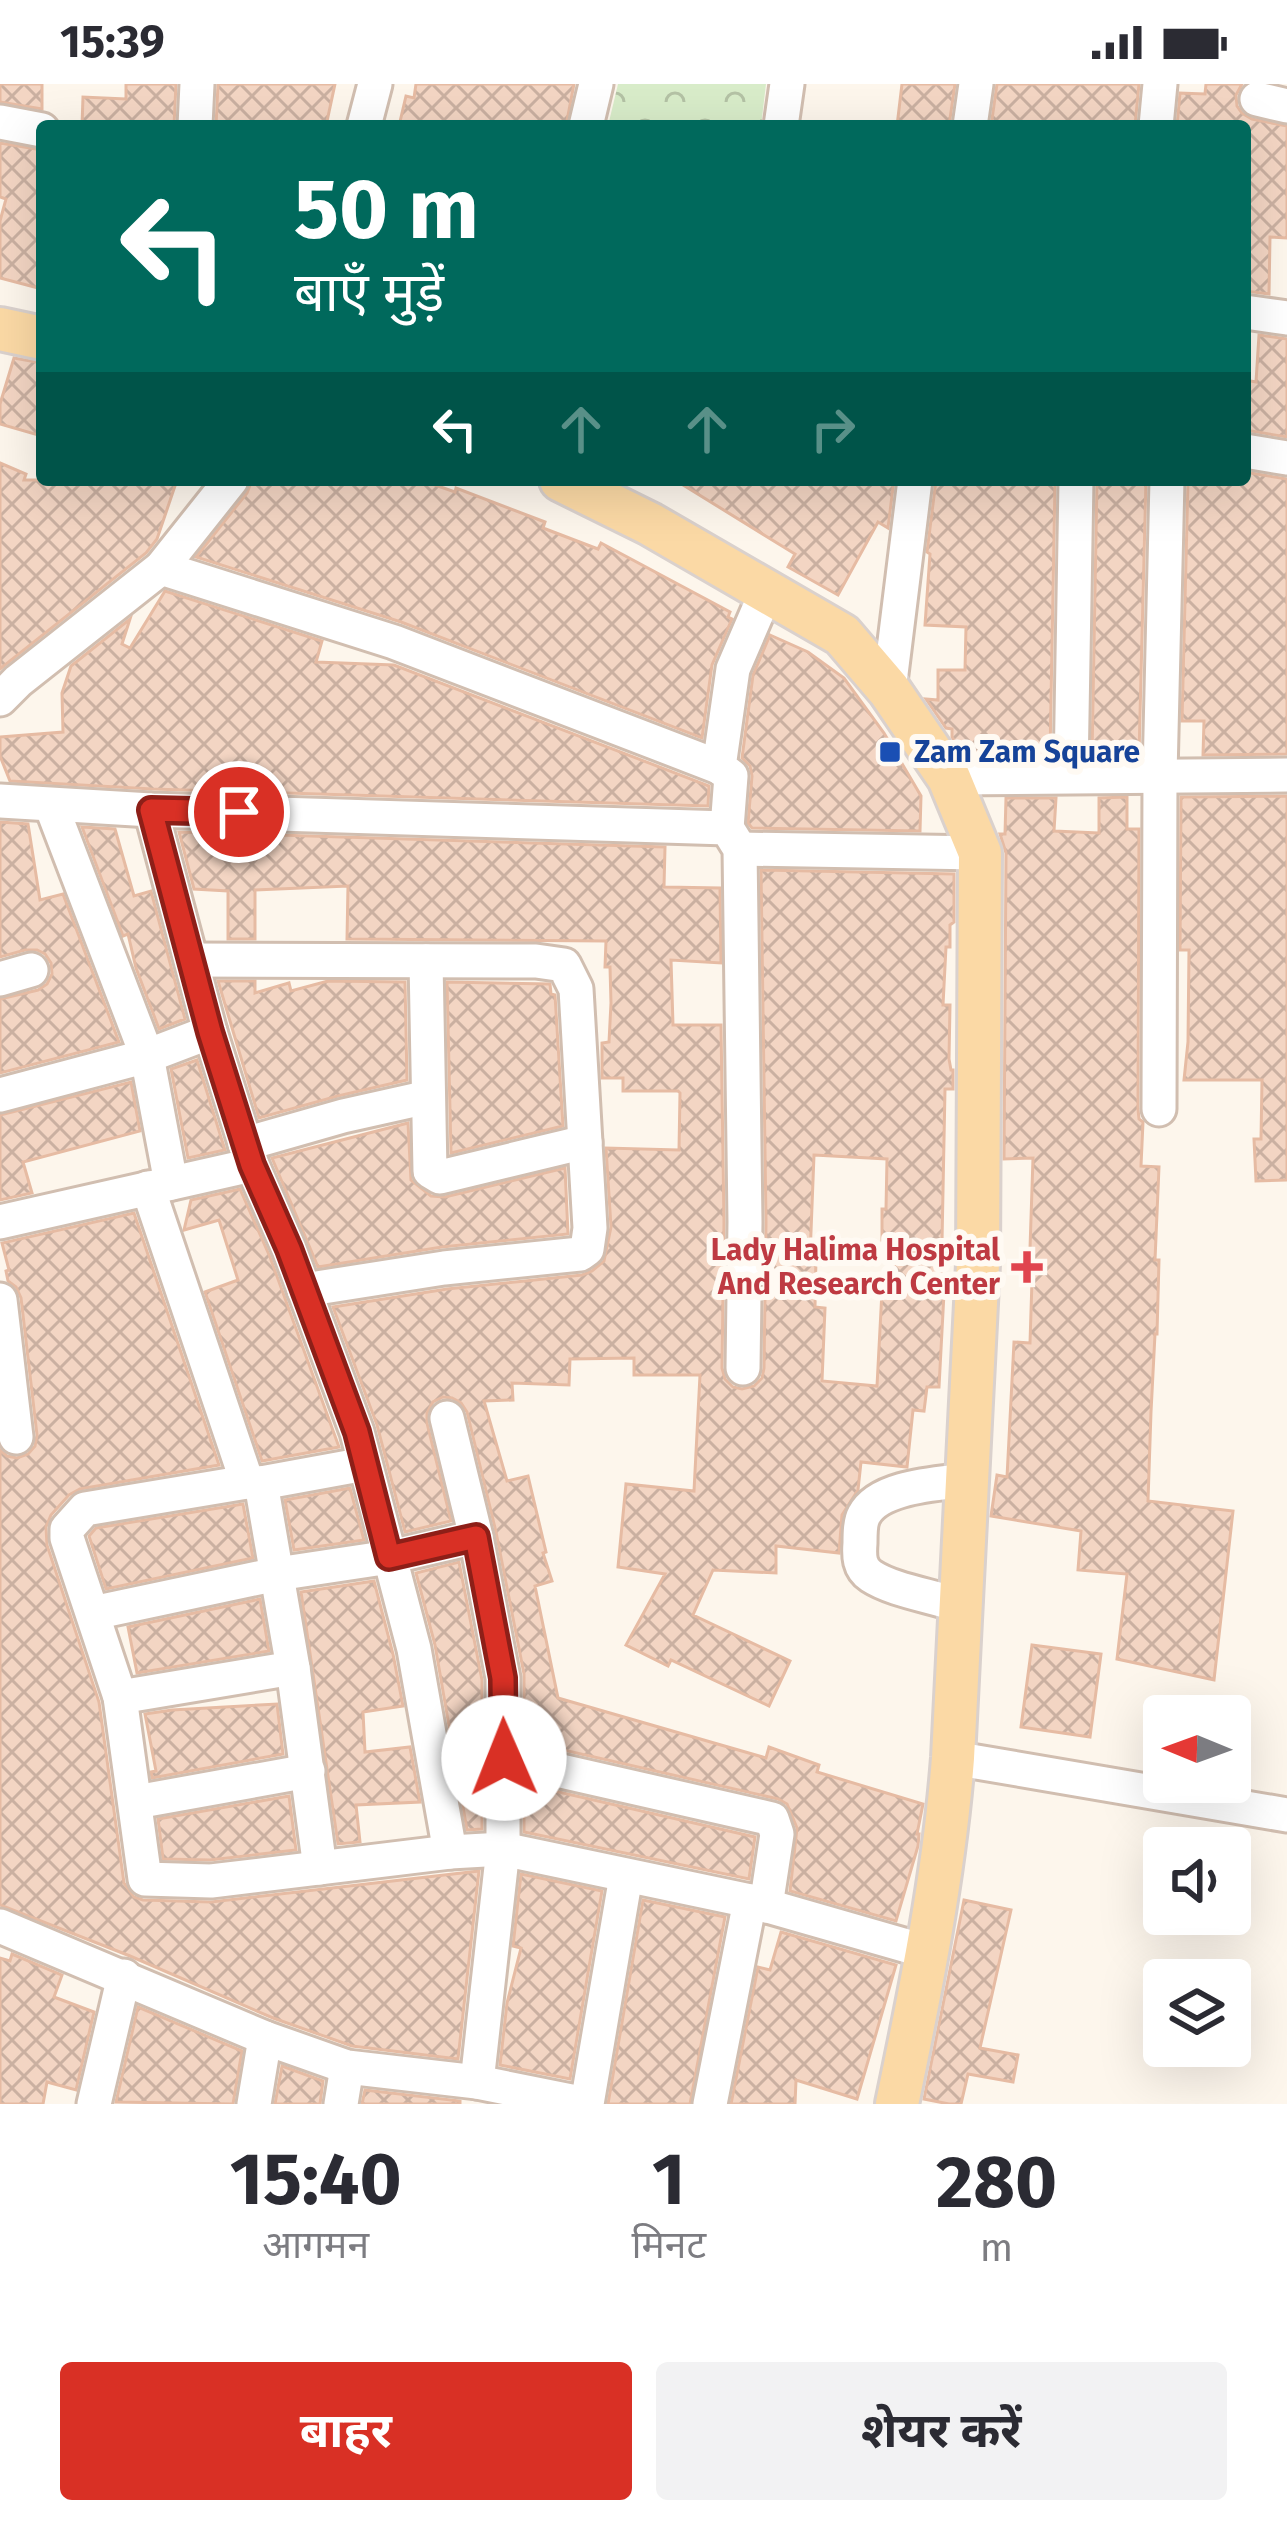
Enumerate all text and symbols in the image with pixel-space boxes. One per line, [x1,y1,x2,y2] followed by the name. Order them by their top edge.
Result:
[60,15,165,69] text: 15:39
[294,159,479,260] text: 50 m
[96,168,252,324] icon: left
[294,261,444,325] text: बाएँ मुड़ें
[422,396,488,462] icon: left
[548,396,614,462] icon: ahead
[674,396,740,462] icon: ahead
[800,396,866,462] icon: right
[914,734,1140,770] place label: Zam Zam Square
[877,739,903,765] marker: Zam Zam Square
[188,761,290,863] pin
[206,779,272,845] icon: arrive
[711,1232,1001,1302] place label: Lady Halima Hospital And Research Center
[1011,1251,1043,1283] marker: Lady Halima Hospital And Research Center
[441,1695,567,1821] position arrow
[1143,1695,1251,1803] north arrow
[1143,1695,1251,2067] map controls
[1143,1827,1251,1935] button: sound
[1143,1959,1251,2067] button: layers
[230,2137,402,2223] text: 15:40
[652,2137,685,2223] text: 1
[936,2140,1057,2226] text: 280
[262,2222,369,2268] text: आगमन
[631,2222,706,2268] text: मिनट
[980,2225,1013,2271] text: m
[60,2362,632,2500] button: बाहर
[656,2362,1227,2500] button: शेयर करें

